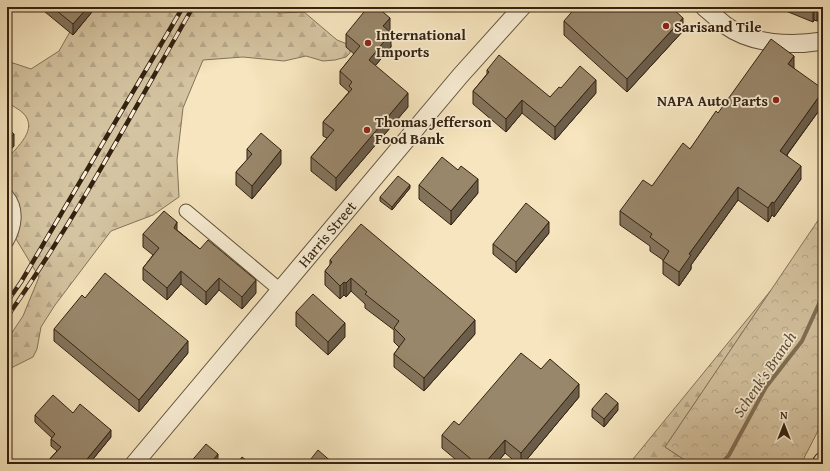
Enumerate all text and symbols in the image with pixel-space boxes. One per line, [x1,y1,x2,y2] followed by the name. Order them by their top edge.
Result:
[674,16,762,37] place label: Sarisand Tile
[661,21,671,31] marker: Sarisand Tile
[376,24,466,62] place label: International Imports
[363,38,373,48] marker: International Imports
[657,90,768,111] place label: NAPA Auto Parts
[771,95,781,105] marker: NAPA Auto Parts
[375,111,492,149] place label: Thomas Jefferson Food Bank
[362,125,372,135] marker: Thomas Jefferson Food Bank
[293,196,361,272] street label: Harris Street
[726,326,802,422] water label: Schenk's Branch
[764,405,804,445] north arrow
[780,407,788,423] text: N

